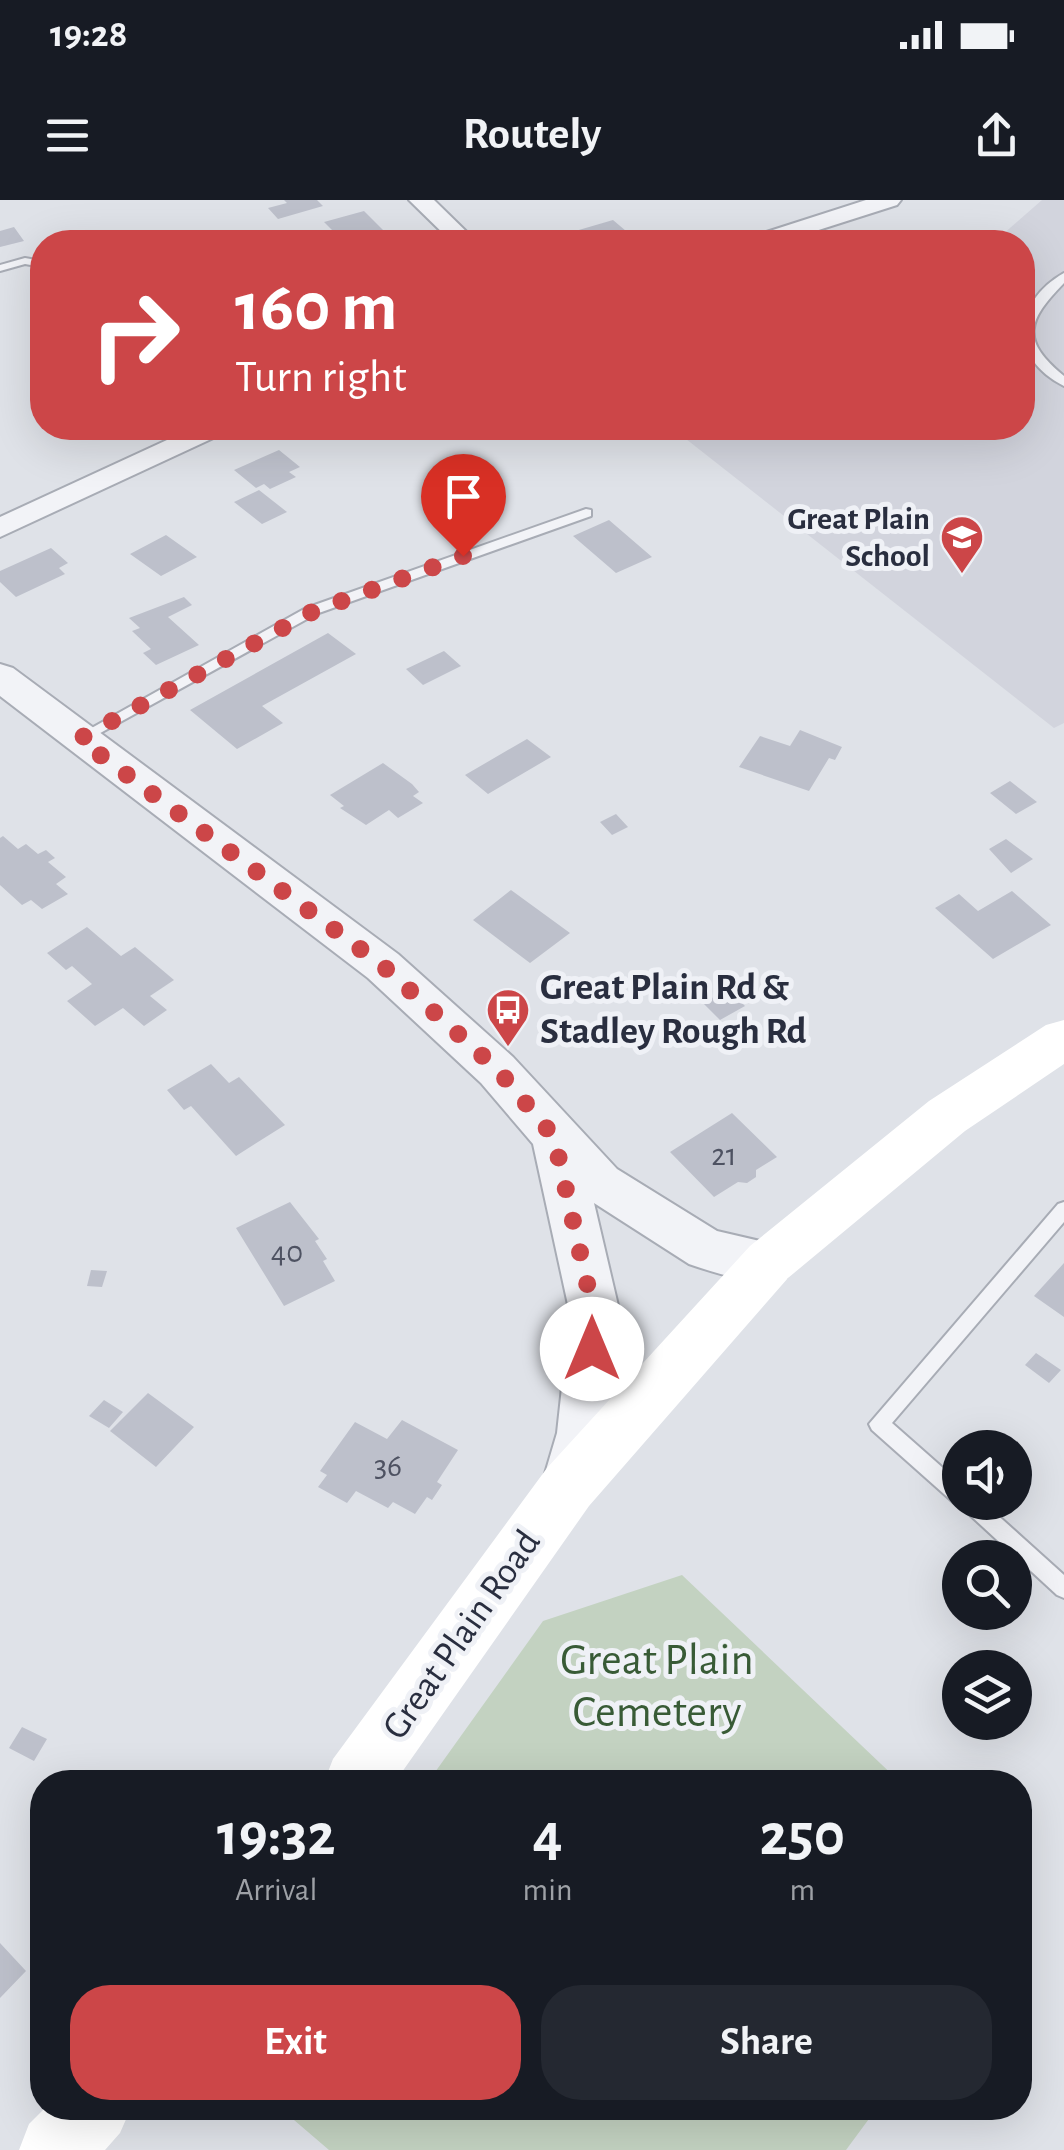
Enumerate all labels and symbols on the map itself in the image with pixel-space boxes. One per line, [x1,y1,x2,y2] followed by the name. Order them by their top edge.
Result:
[421,454,506,557] pin
[787,503,930,572] place label: Great Plain School
[939,514,985,575] school or university icon: Great Plain School
[540,969,807,1051] place label: Great Plain Rd & Stadley Rough Rd
[485,987,531,1048] bus stop icon: Great Plain Rd & Stadley Rough Rd
[711,1139,737,1171] house number: 21
[271,1236,303,1268] house number: 40
[540,1297,644,1401] position arrow
[374,1450,402,1482] house number: 36
[376,1524,548,1746] street label: Great Plain Road
[560,1638,754,1735] park label: Great Plain Cemetery

